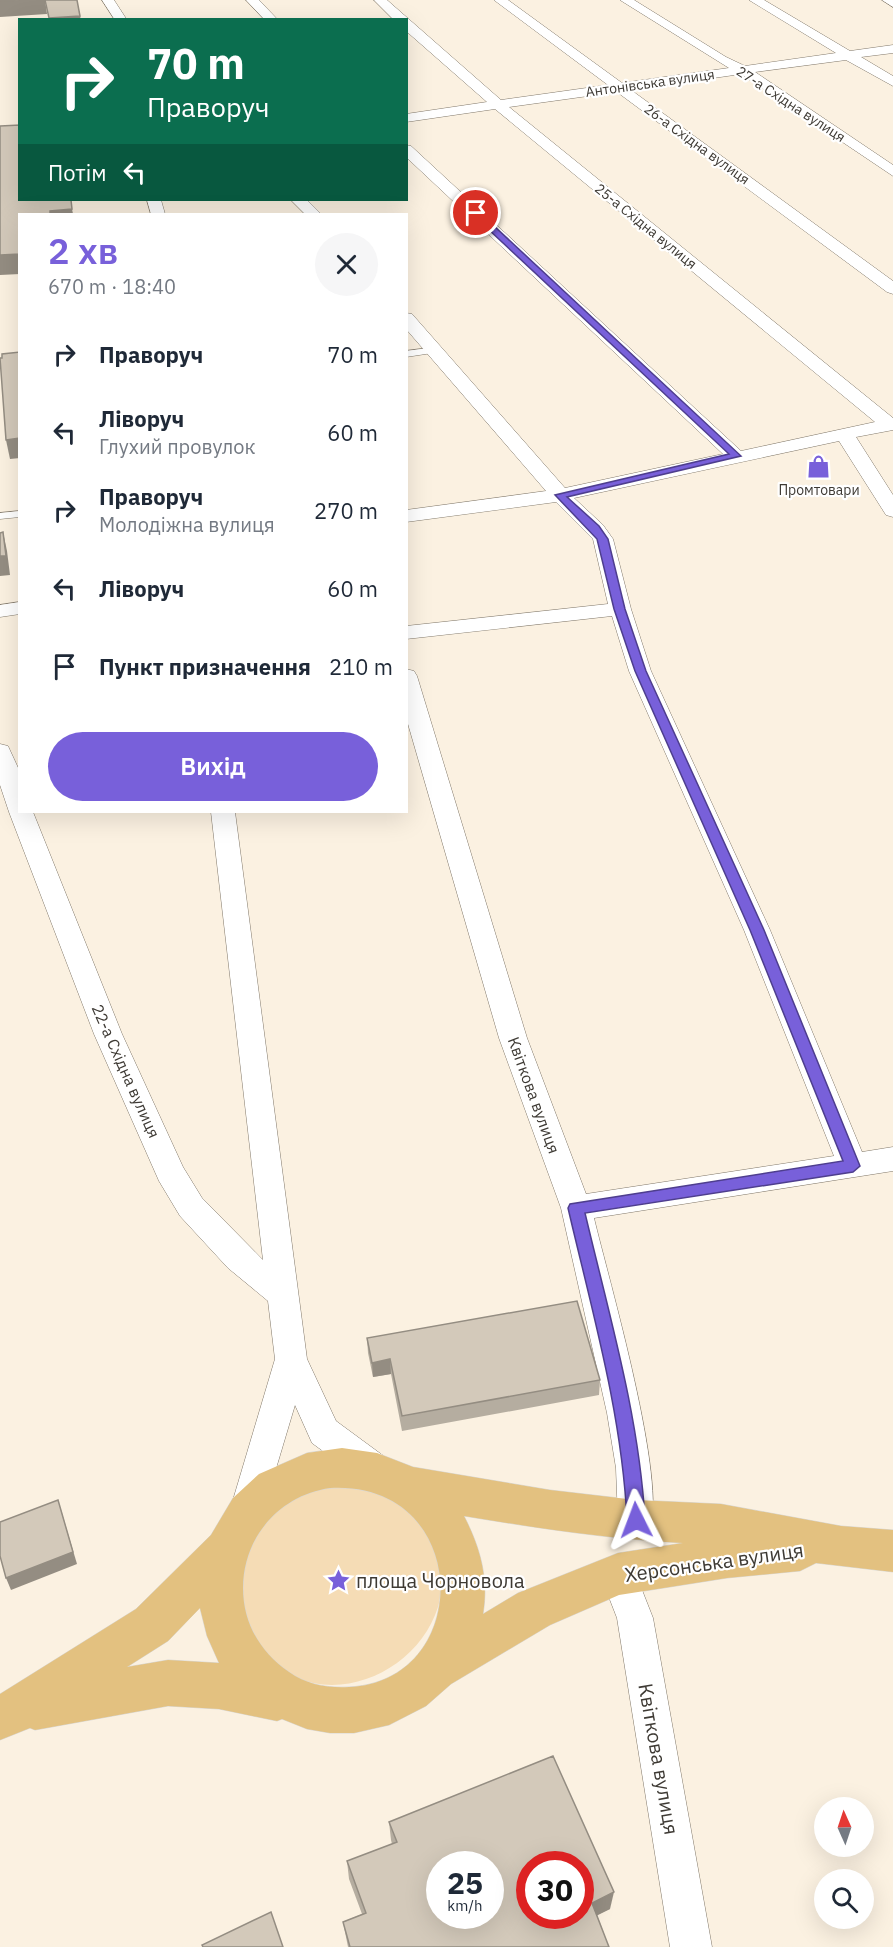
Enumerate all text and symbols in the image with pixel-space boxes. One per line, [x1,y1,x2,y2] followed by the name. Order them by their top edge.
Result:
[147,36,245,91] text: 70 m
[48,42,126,120] icon: right
[733,62,849,146] street label: 27-а Східна вулиця
[584,65,716,101] street label: Антонівська вулиця
[147,89,270,124] text: Праворуч
[641,100,753,188] street label: 26-а Східна вулиця
[118,156,151,189] icon: left
[48,158,106,187] text: Потім
[591,179,701,273] street label: 25-а Східна вулиця
[450,187,501,238] pin
[459,196,492,229] icon: arrive
[48,227,118,274] text: 2 хв
[315,233,378,296] button: close
[48,273,176,300] text: 670 m · 18:40
[48,338,81,371] icon: right
[99,340,203,369] text: Праворуч
[327,340,378,369] text: 70 m
[99,404,184,433] text: Ліворуч
[48,416,81,449] icon: left
[327,418,378,447] text: 60 m
[99,433,256,460] text: Глухий провулок
[806,453,832,479] shop icon: Промтовари
[778,481,860,499] place label: Промтовари
[99,482,203,511] text: Праворуч
[48,494,81,527] icon: right
[314,496,378,525] text: 270 m
[99,511,275,538] text: Молодіжна вулиця
[48,572,81,605] icon: left
[99,574,184,603] text: Ліворуч
[327,574,378,603] text: 60 m
[48,650,81,683] icon: arrive
[99,652,311,681] text: Пункт призначення
[329,652,393,681] text: 210 m
[48,732,378,801] button: Вихід
[88,1001,164,1141] street label: 22-а Східна вулиця
[504,1034,564,1156] street label: Квіткова вулиця
[604,1488,668,1552] position arrow
[623,1536,805,1588] street label: Херсонська вулиця
[325,1567,351,1593] place icon: площа Чорновола
[356,1567,525,1594] place label: площа Чорновола
[632,1681,686,1837] street label: Квіткова вулиця
[814,1797,874,1857] north arrow
[814,1797,874,1929] map controls
[516,1851,594,1929] speed limit sign: 30
[447,1863,483,1902] text: 25
[814,1869,874,1929] button: search
[447,1896,483,1915] text: km/h

